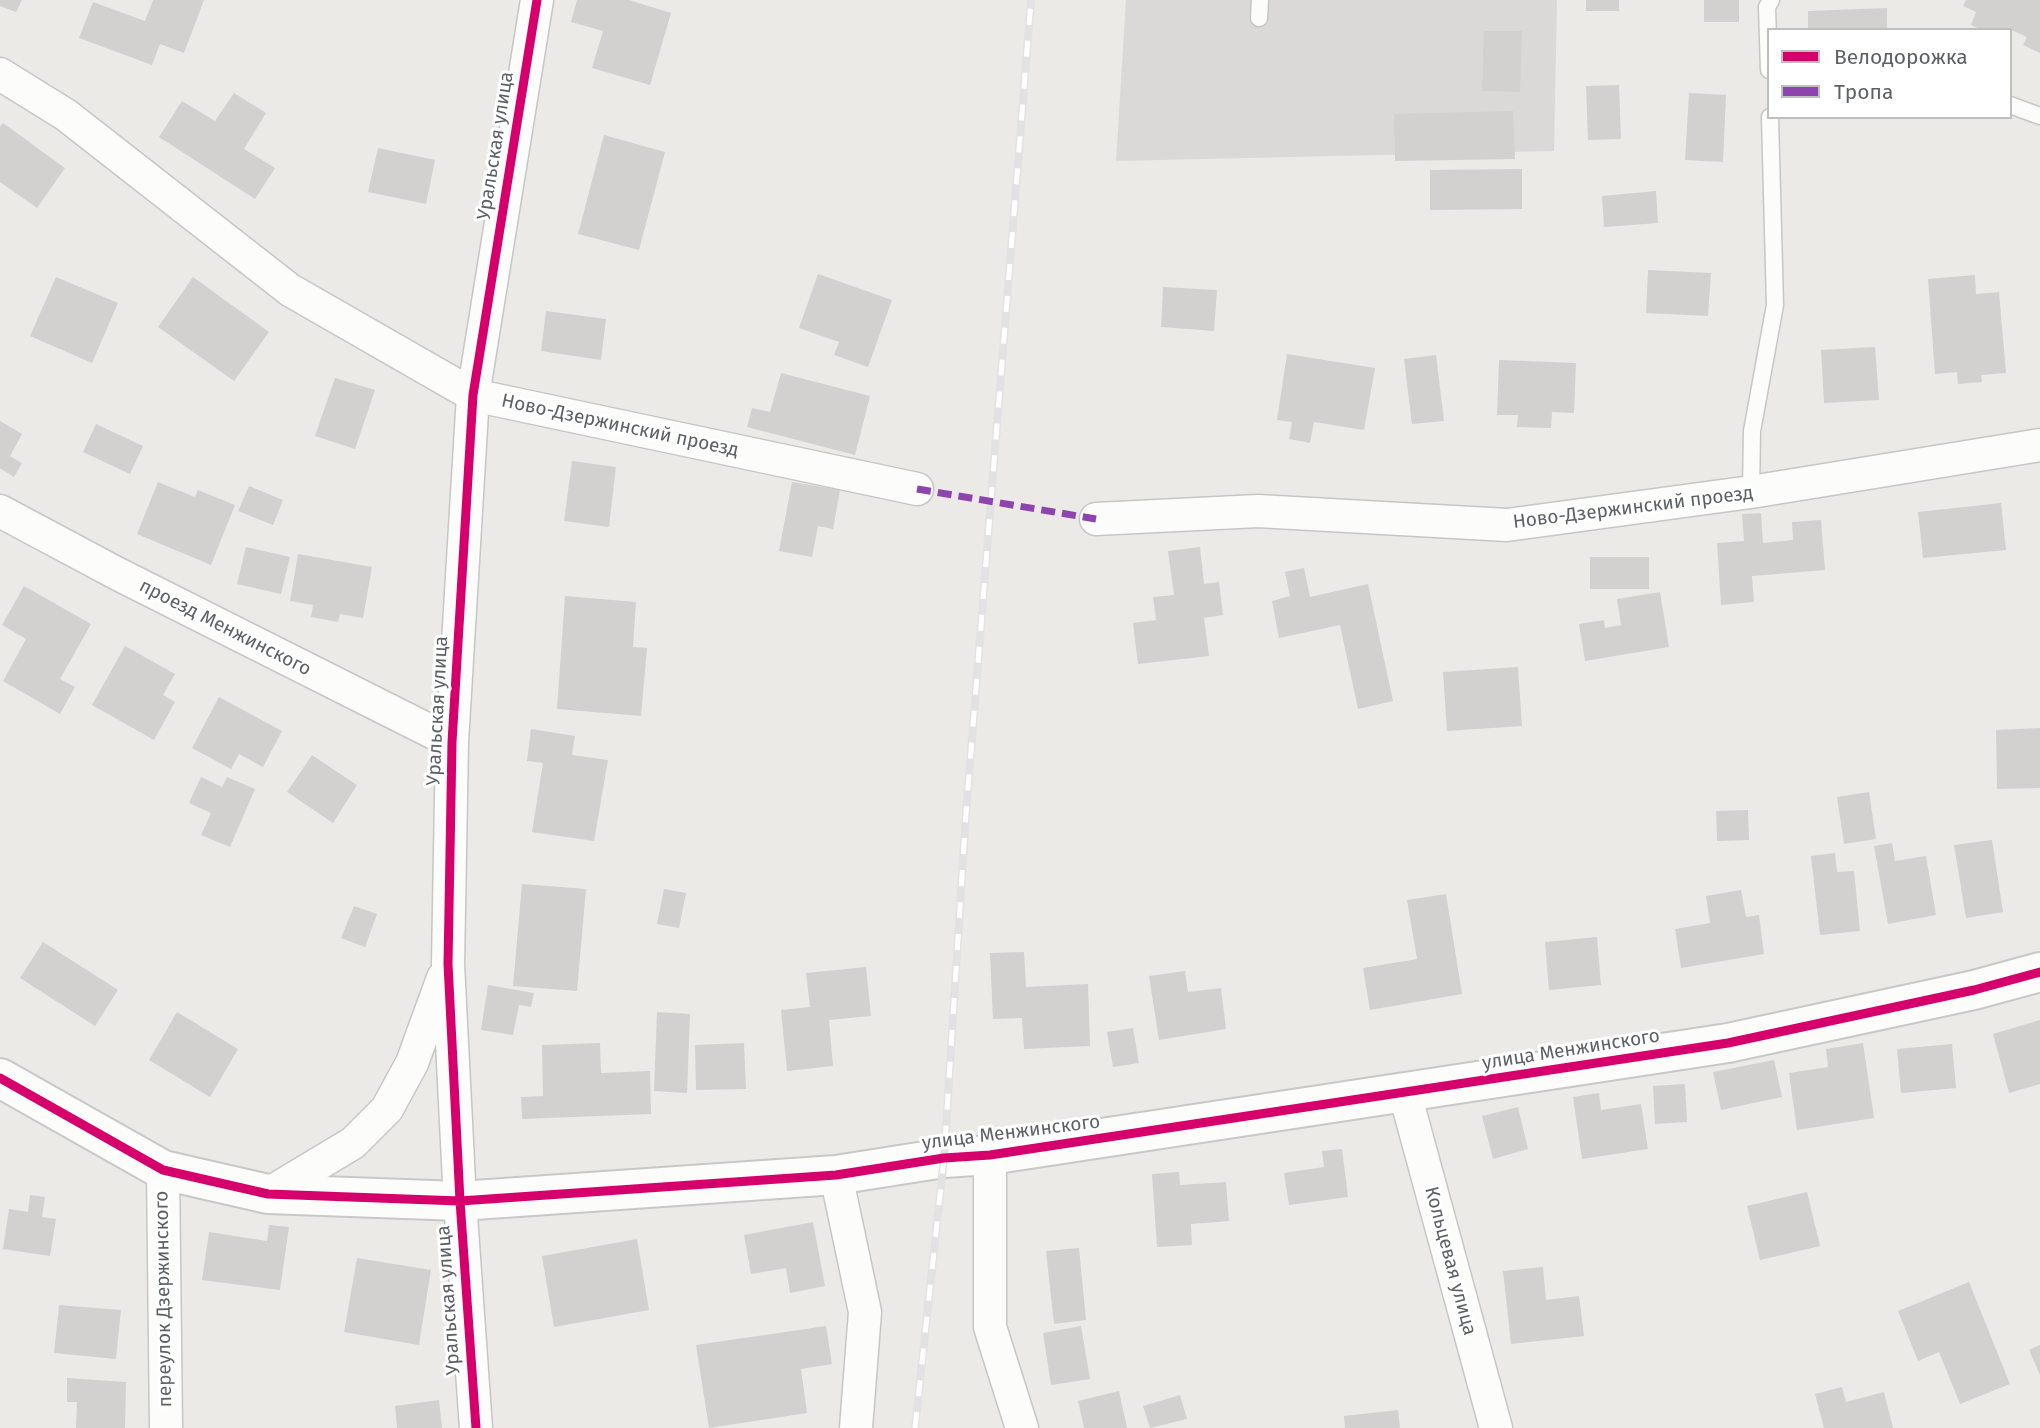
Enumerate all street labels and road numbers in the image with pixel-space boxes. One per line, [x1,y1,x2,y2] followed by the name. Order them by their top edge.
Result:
[473,70,519,222] street label: Уральская улица
[499,390,741,462] street label: Ново-Дзержинский проезд
[1512,482,1754,534] street label: Ново-Дзержинский проезд
[135,575,315,681] street label: проезд Менжинского
[423,636,453,786] street label: Уральская улица
[1481,1025,1661,1075] street label: улица Менжинского
[921,1111,1101,1155] street label: улица Менжинского
[1419,1184,1481,1338] street label: Кольцевая улица
[151,1190,177,1408] street label: переулок Дзержинского
[432,1224,466,1376] street label: Уральская улица

